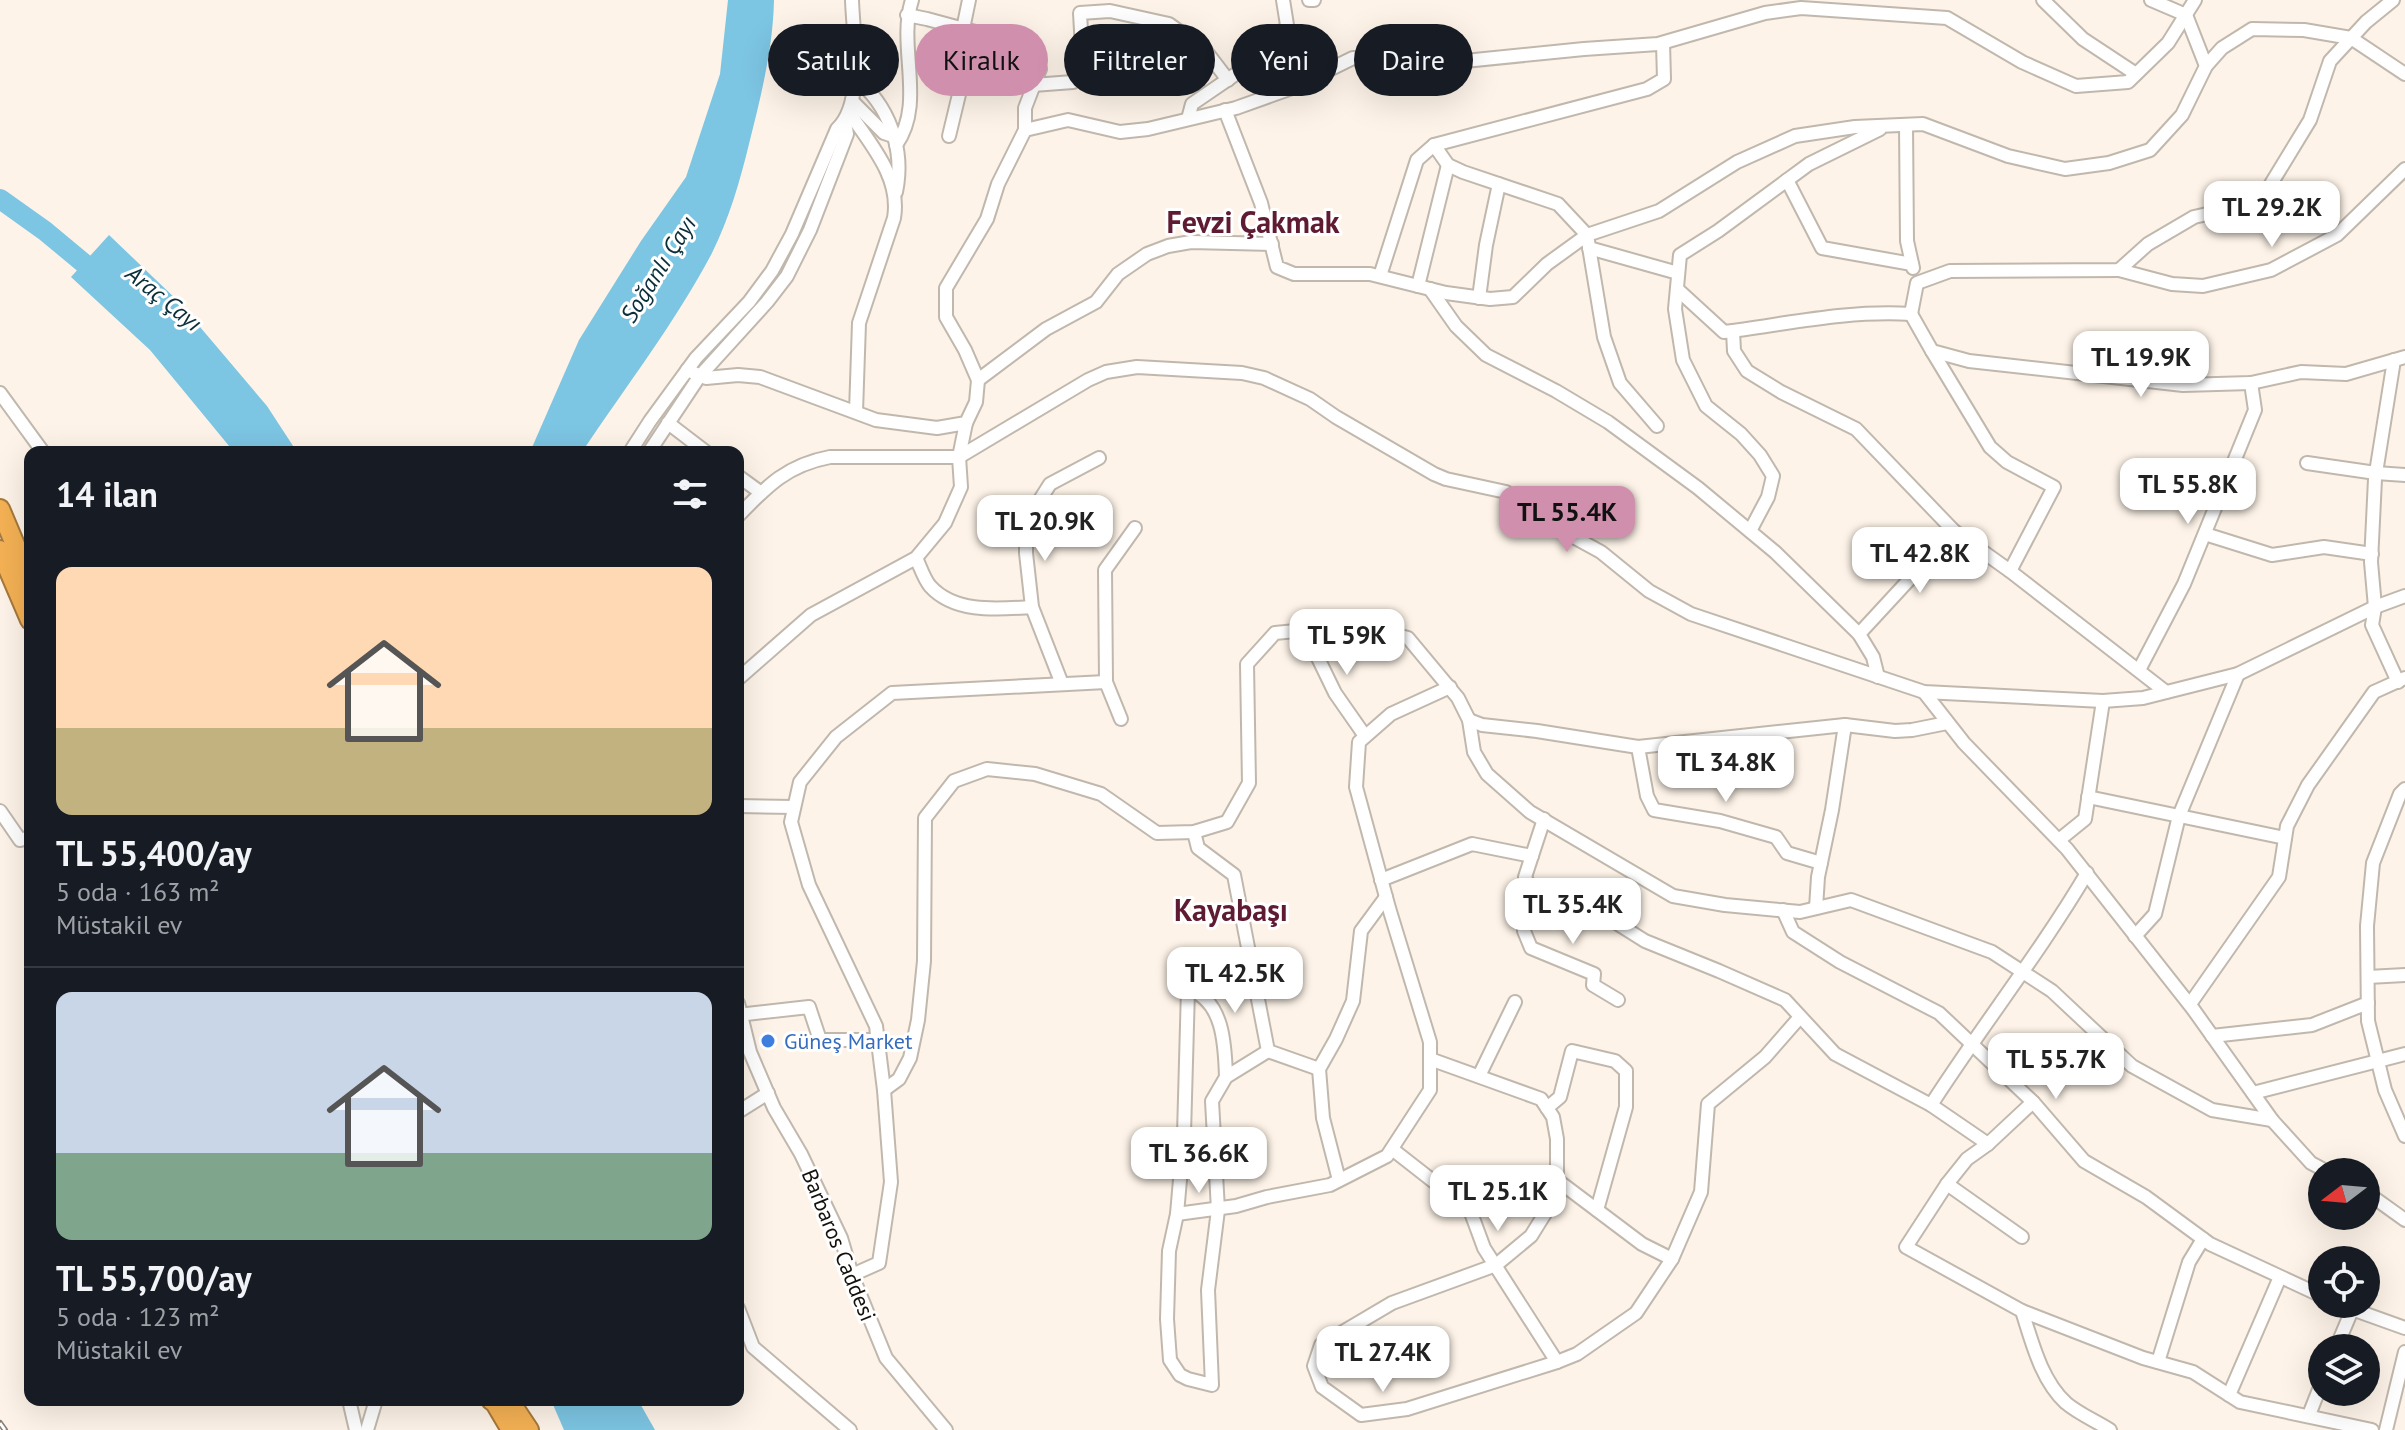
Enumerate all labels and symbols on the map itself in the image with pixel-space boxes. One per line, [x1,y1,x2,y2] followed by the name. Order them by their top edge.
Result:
[2189,181,2355,249] pin: TL 29.2K
[1166,202,1340,241] district label: Fevzi Çakmak
[613,210,703,328] water label: Soğanlı Çayı
[119,257,208,338] water label: Araç Çayı
[2058,331,2224,399] pin: TL 19.9K
[2105,458,2271,526] pin: TL 55.8K
[1484,486,1650,554] pin: TL 55.4K
[962,495,1128,563] pin: TL 20.9K
[1837,527,2003,595] pin: TL 42.8K
[1282,609,1412,677] pin: TL 59K
[1643,736,1809,804] pin: TL 34.8K
[1490,878,1656,946] pin: TL 35.4K
[1174,890,1288,929] district label: Kayabaşı
[1152,947,1318,1015] pin: TL 42.5K
[784,1027,913,1055] place label: Güneş Market
[759,1032,777,1050] marker: Güneş Market
[1973,1033,2139,1101] pin: TL 55.7K
[1116,1127,1282,1195] pin: TL 36.6K
[2308,1158,2380,1230] north arrow
[796,1165,882,1325] street label: Barbaros Caddesi
[1415,1165,1581,1233] pin: TL 25.1K
[1300,1326,1466,1394] pin: TL 27.4K

